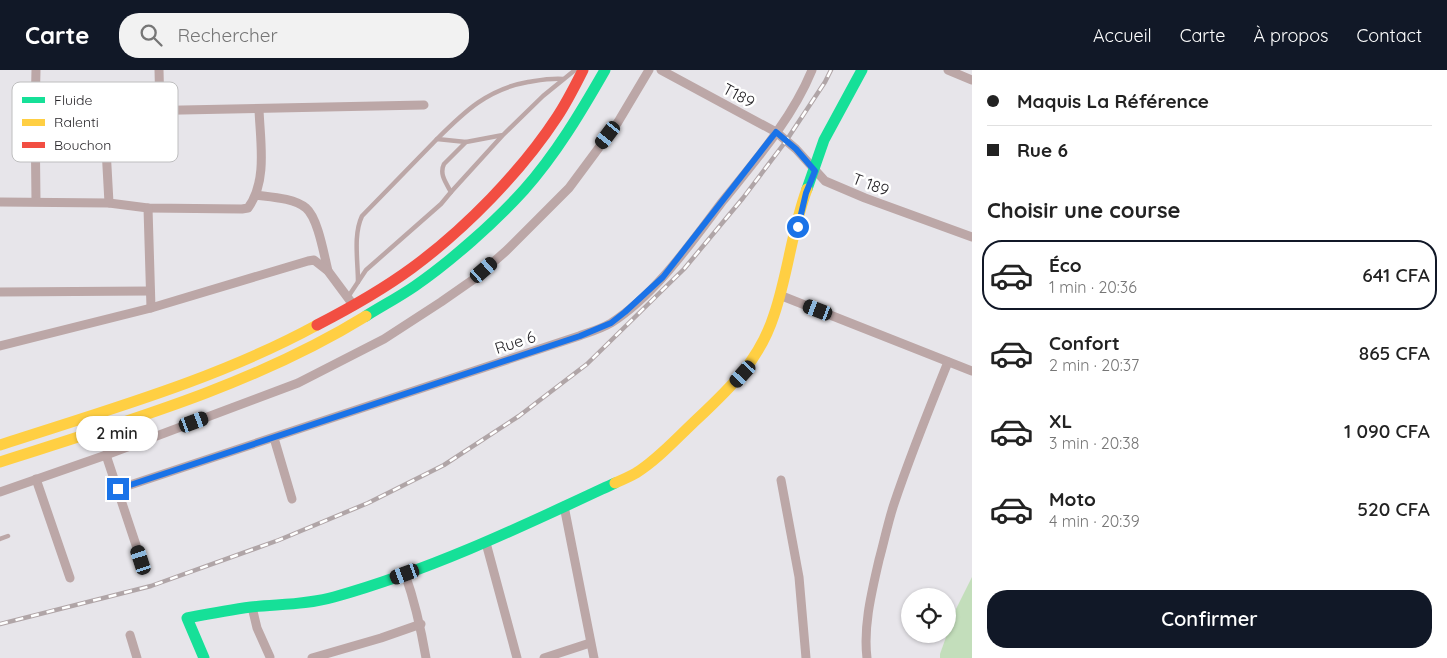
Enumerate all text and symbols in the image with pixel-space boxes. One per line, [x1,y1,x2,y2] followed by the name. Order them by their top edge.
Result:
[119,13,469,58] search box
[25,20,89,50] text: Carte
[137,21,165,49] icon: search
[177,23,278,47] text: Rechercher
[1093,24,1152,47] text: Accueil
[1180,24,1225,47] text: Carte
[1253,24,1329,47] text: À propos
[1357,24,1422,47] text: Contact
[720,78,758,112] street label: T189
[12,82,178,162] legend
[1017,89,1209,113] text: Maquis La Référence
[54,91,93,109] text: Fluide
[54,113,99,131] text: Ralenti
[592,119,623,151] car
[54,136,111,154] text: Bouchon
[1017,138,1068,162] text: Rue 6
[850,168,892,200] street label: T 189
[987,196,1181,224] text: Choisir une course
[787,216,809,238] route start
[989,253,1034,298] icon: car
[1049,253,1082,277] text: Éco
[467,254,500,286] car
[1362,263,1430,287] text: 641 CFA
[1049,277,1137,297] text: 1 min · 20:36
[801,298,834,322] car
[492,326,538,358] street label: Rue 6
[989,331,1034,376] icon: car
[1049,331,1120,355] text: Confort
[1359,341,1430,365] text: 865 CFA
[1049,355,1139,375] text: 2 min · 20:37
[727,358,758,390] car
[989,409,1034,454] icon: car
[1049,409,1072,433] text: XL
[177,410,210,434] car
[77,416,159,452] callout: 2 min
[1344,419,1430,443] text: 1 090 CFA
[96,423,138,443] text: 2 min
[1049,433,1139,453] text: 3 min · 20:38
[107,478,129,500] route end
[989,487,1034,532] icon: car
[1049,487,1096,511] text: Moto
[1357,497,1430,521] text: 520 CFA
[1049,511,1140,531] text: 4 min · 20:39
[129,543,152,577] car
[388,562,421,586] car
[901,588,956,643] map controls
[901,588,956,643] button: locate
[987,590,1432,648] button: Confirmer

